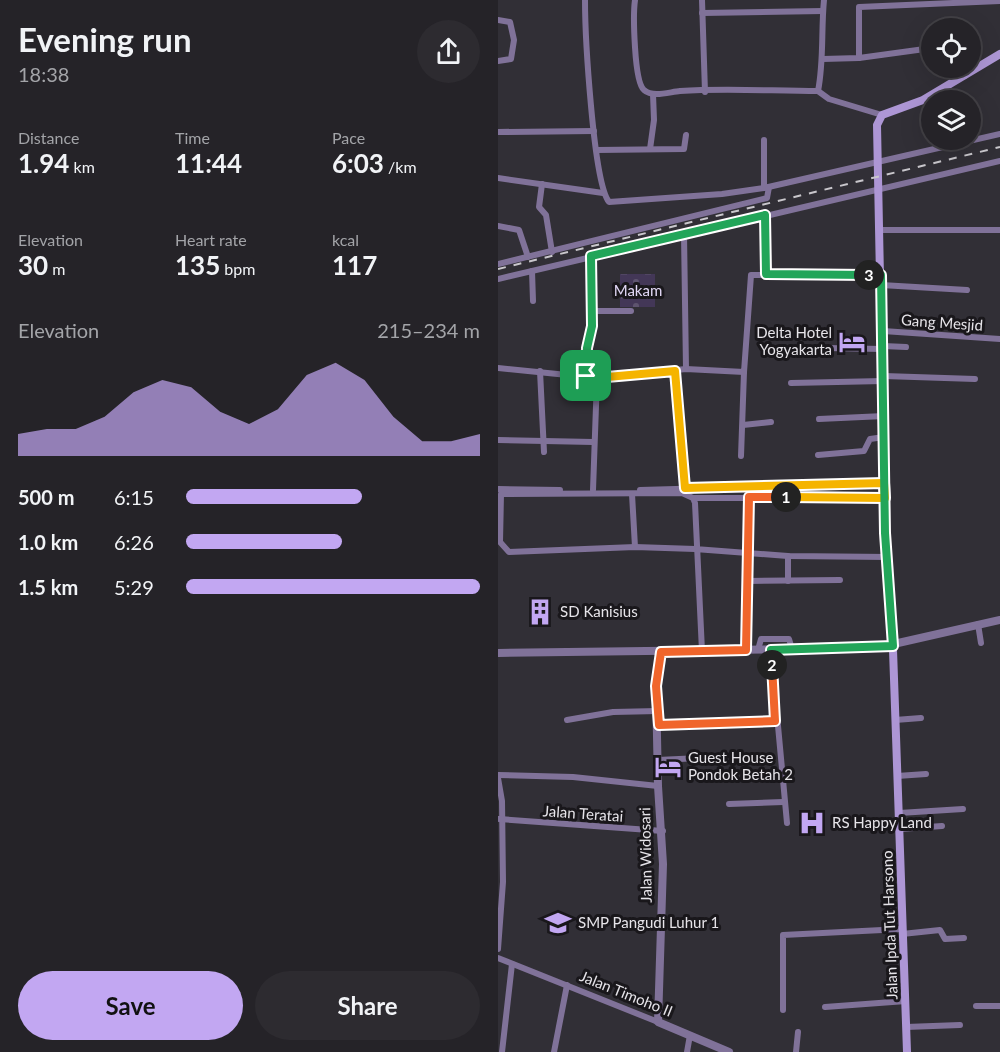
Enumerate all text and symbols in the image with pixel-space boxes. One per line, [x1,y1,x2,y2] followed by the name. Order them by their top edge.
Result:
[921,18,981,150] map controls
[921,18,981,78] button: locate
[18,19,192,59] text: Evening run
[417,20,480,83] button: share
[18,62,69,86] text: 18:38
[921,90,981,150] button: layers
[18,128,79,147] text: Distance
[175,128,210,147] text: Time
[332,128,365,147] text: Pace
[18,147,69,179] text: 1.94
[175,147,242,179] text: 11:44
[332,147,384,179] text: 6:03
[69,157,95,176] text: km
[384,157,417,176] text: /km
[18,230,83,249] text: Elevation
[175,230,247,249] text: Heart rate
[332,230,359,249] text: kcal
[18,249,48,281] text: 30
[175,249,220,281] text: 135
[332,249,377,281] text: 117
[48,259,65,278] text: m
[220,259,255,278] text: bpm
[854,260,884,290] pin: 3
[864,265,874,284] text: 3
[614,281,662,299] park label: Makam
[900,310,984,334] street label: Gang Mesjid
[18,318,99,342] text: Elevation
[377,318,480,342] text: 215–234 m
[756,323,832,358] place label: Delta Hotel Yogyakarta
[837,327,867,357] hotel icon: Delta Hotel Yogyakarta
[560,350,611,401] pin
[569,359,602,392] icon: arrive
[771,482,801,512] pin: 1
[18,485,74,509] text: 500 m
[114,485,154,509] text: 6:15
[781,487,791,506] text: 1
[18,530,78,554] text: 1.0 km
[114,530,154,554] text: 6:26
[18,575,78,599] text: 1.5 km
[114,575,154,599] text: 5:29
[525,597,555,627] building icon: SD Kanisius
[560,602,638,620] place label: SD Kanisius
[757,650,787,680] pin: 2
[767,655,777,674] text: 2
[688,748,793,783] place label: Guest House Pondok Betah 2
[653,752,683,782] hotel icon: Guest House Pondok Betah 2
[542,801,624,825] street label: Jalan Teratai
[635,807,655,903] street label: Jalan Widosari
[797,808,827,838] hospital icon: RS Happy Land
[832,813,932,831] place label: RS Happy Land
[877,850,901,1000] street label: Jalan Ipda Tut Harsono
[543,908,573,938] school or university icon: SMP Pangudi Luhur 1
[578,913,719,931] place label: SMP Pangudi Luhur 1
[577,966,675,1020] street label: Jalan Timoho II
[18,971,243,1040] button: Save
[255,971,480,1040] button: Share

